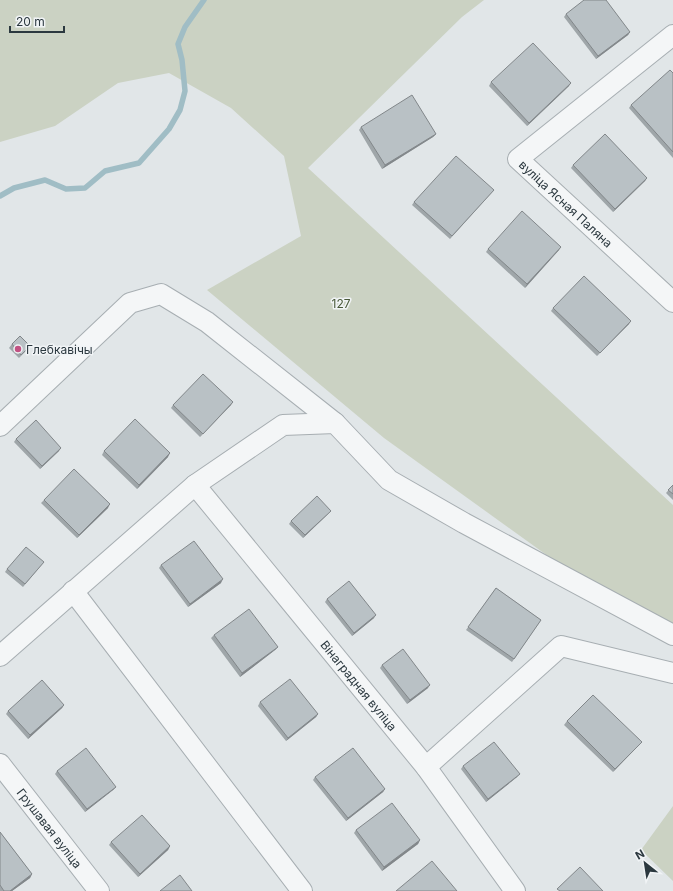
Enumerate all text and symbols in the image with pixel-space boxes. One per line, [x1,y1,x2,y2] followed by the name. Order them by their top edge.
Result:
[10,8,64,34] scale bar
[16,14,45,29] text: 20 m
[516,157,616,250] street label: вуліца Ясная Паляна
[332,296,351,311] park label: 127
[26,342,93,357] place label: Глебкавічы
[13,344,23,354] marker: Глебкавічы
[318,637,401,734] street label: Вінаградная вуліца
[14,785,86,871] street label: Грушавая вуліца
[625,843,665,883] north arrow
[633,846,647,862] text: N

